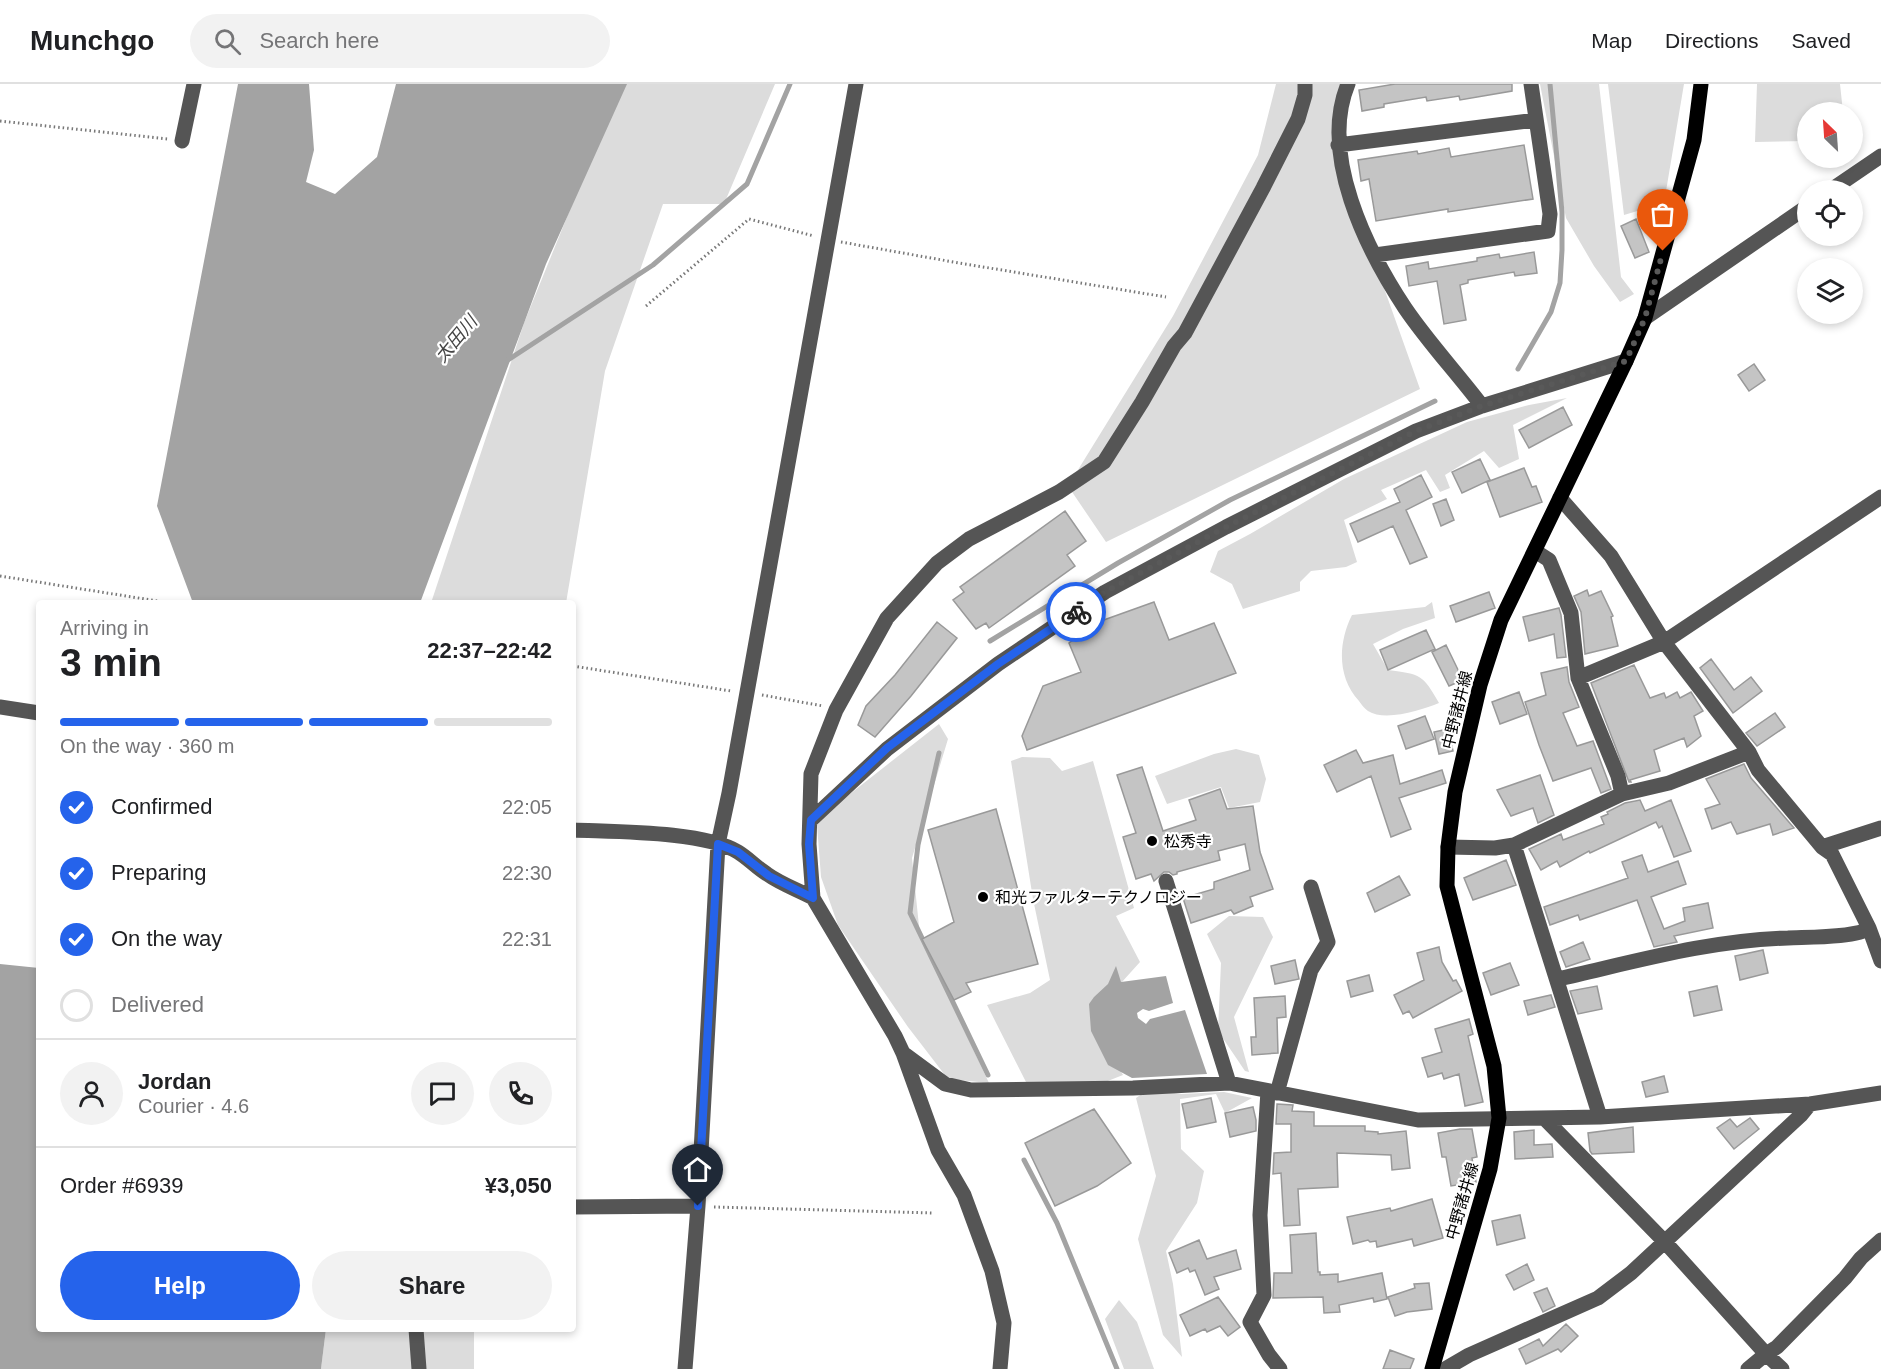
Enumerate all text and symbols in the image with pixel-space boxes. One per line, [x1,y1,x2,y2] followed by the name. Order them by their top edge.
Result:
[190,14,610,68] search box
[30,25,154,56] text: Munchgo
[211,25,244,58] icon: search
[259,28,379,53] text: Search here
[1591,29,1632,52] text: Map
[1665,29,1758,52] text: Directions
[1791,29,1851,52] text: Saved
[1797,102,1863,168] north arrow
[1797,102,1863,324] map controls
[1797,180,1863,246] button: locate
[1637,189,1688,251] pin
[1646,198,1679,231] icon: bag
[1797,258,1863,324] button: layers
[431,310,482,366] water label: 太田川
[1046,582,1106,642] courier
[1060,596,1093,629] icon: bike
[60,617,149,639] text: Arriving in
[427,638,552,663] text: 22:37–22:42
[60,641,162,684] text: 3 min
[1439,669,1475,751] street label: 中野諸井線
[60,735,235,757] text: On the way · 360 m
[60,791,93,824] icon: check
[111,794,212,819] text: Confirmed
[502,796,552,818] text: 22:05
[1164,833,1212,850] place label: 松秀寺
[1145,834,1159,848] marker: 松秀寺
[60,857,93,890] icon: check
[111,860,206,885] text: Preparing
[502,862,552,884] text: 22:30
[995,889,1202,906] place label: 和光ファルターテクノロジー
[976,890,990,904] marker: 和光ファルターテクノロジー
[60,923,93,956] icon: check
[111,926,222,951] text: On the way
[502,928,552,950] text: 22:31
[111,992,204,1017] text: Delivered
[60,1062,123,1125] button: person
[411,1062,474,1125] button: chat
[489,1062,552,1125] button: phone
[138,1069,211,1094] text: Jordan
[138,1095,249,1117] text: Courier · 4.6
[672,1144,723,1206] pin
[681,1153,714,1186] icon: home
[1443,1160,1481,1242] street label: 中野諸井線
[60,1173,184,1198] text: Order #6939
[485,1173,552,1198] text: ¥3,050
[60,1251,300,1320] button: Help
[312,1251,552,1320] button: Share

